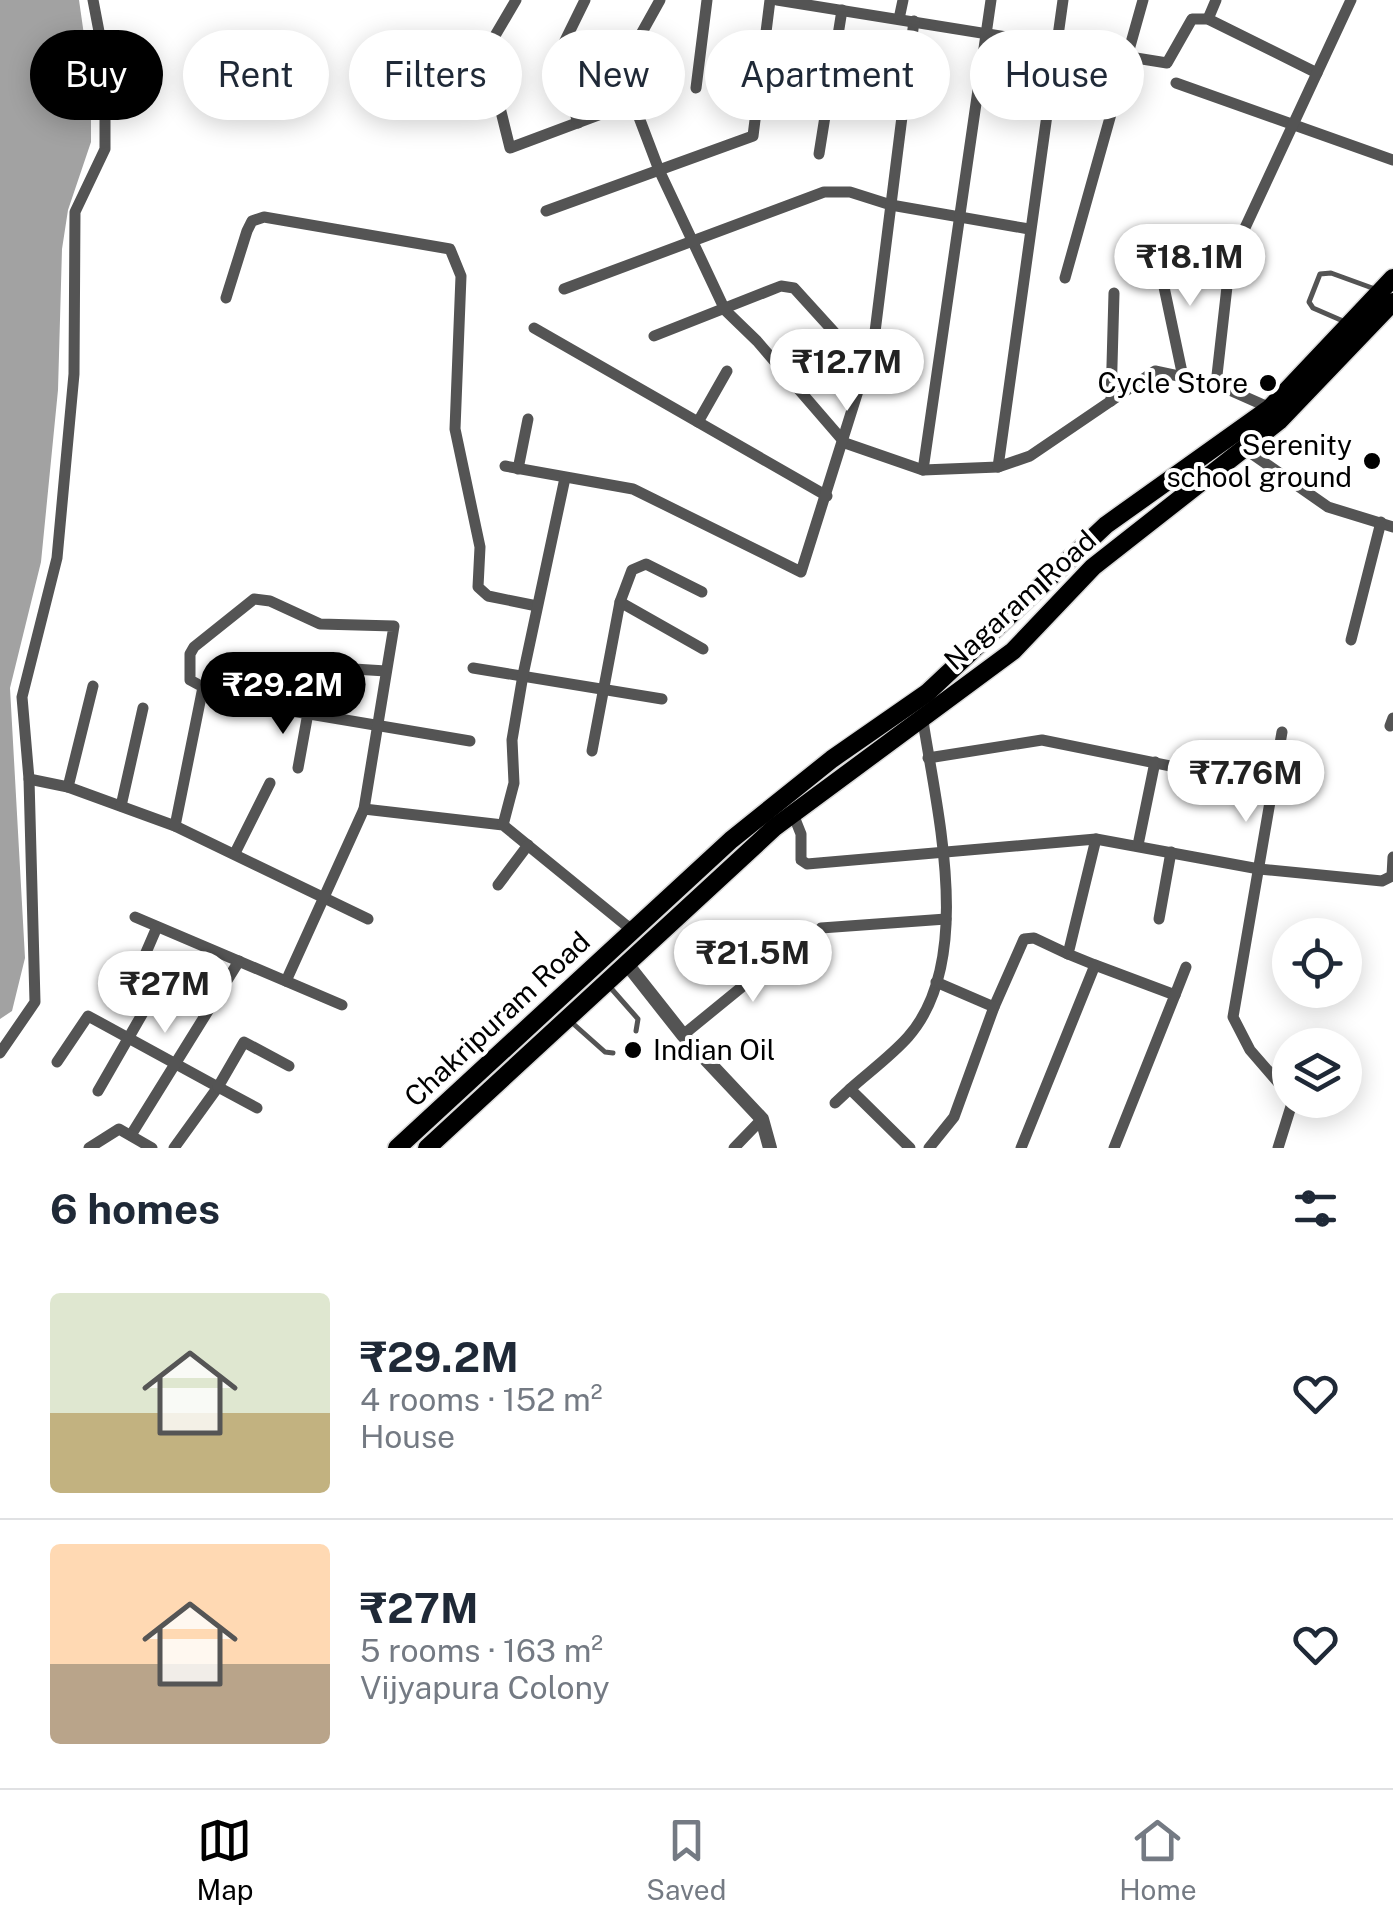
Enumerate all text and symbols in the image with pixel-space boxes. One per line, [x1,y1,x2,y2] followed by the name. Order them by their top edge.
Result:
[30,30,163,120] chip: Buy
[183,30,329,120] chip: Rent
[349,30,522,120] chip: Filters
[542,30,685,120] chip: New
[705,30,950,120] chip: Apartment
[970,30,1144,120] chip: House
[1109,224,1271,309] pin: ₹18.1M
[1136,238,1244,275] text: ₹18.1M
[766,329,928,414] pin: ₹12.7M
[792,343,902,380] text: ₹12.7M
[1098,366,1248,399] place label: Cycle Store
[1257,372,1279,394] marker: Cycle Store
[1166,428,1352,493] place label: Serenity school ground
[1361,450,1383,472] marker: Serenity school ground
[937,523,1102,676] street label: Nagaram Road
[202,652,364,737] pin: ₹29.2M
[223,666,343,703] text: ₹29.2M
[1165,740,1327,825] pin: ₹7.76M
[1189,754,1303,791] text: ₹7.76M
[1272,918,1362,1118] map controls
[1272,918,1362,1008] button: locate
[672,920,834,1005] pin: ₹21.5M
[397,924,596,1113] street label: Chakripuram Road
[696,934,810,971] text: ₹21.5M
[106,951,224,1036] pin: ₹27M
[120,965,210,1002] text: ₹27M
[1272,1028,1362,1118] button: layers
[653,1033,775,1066] place label: Indian Oil
[622,1039,644,1061] marker: Indian Oil
[1288,1181,1343,1236] icon: filters
[50,1184,220,1233] text: 6 homes
[360,1332,519,1381] text: ₹29.2M
[130,1333,250,1453] icon: home
[1288,1366,1343,1421] icon: heart
[360,1381,602,1418] text: 4 rooms · 152 m²
[360,1418,455,1455] text: House
[360,1583,479,1632] text: ₹27M
[130,1584,250,1704] icon: home
[1288,1617,1343,1672] icon: heart
[360,1632,603,1669] text: 5 rooms · 163 m²
[360,1669,610,1706] text: Vijyapura Colony
[196,1813,253,1906] tab: Map
[646,1813,726,1906] tab: Saved
[1119,1813,1197,1906] tab: Home

